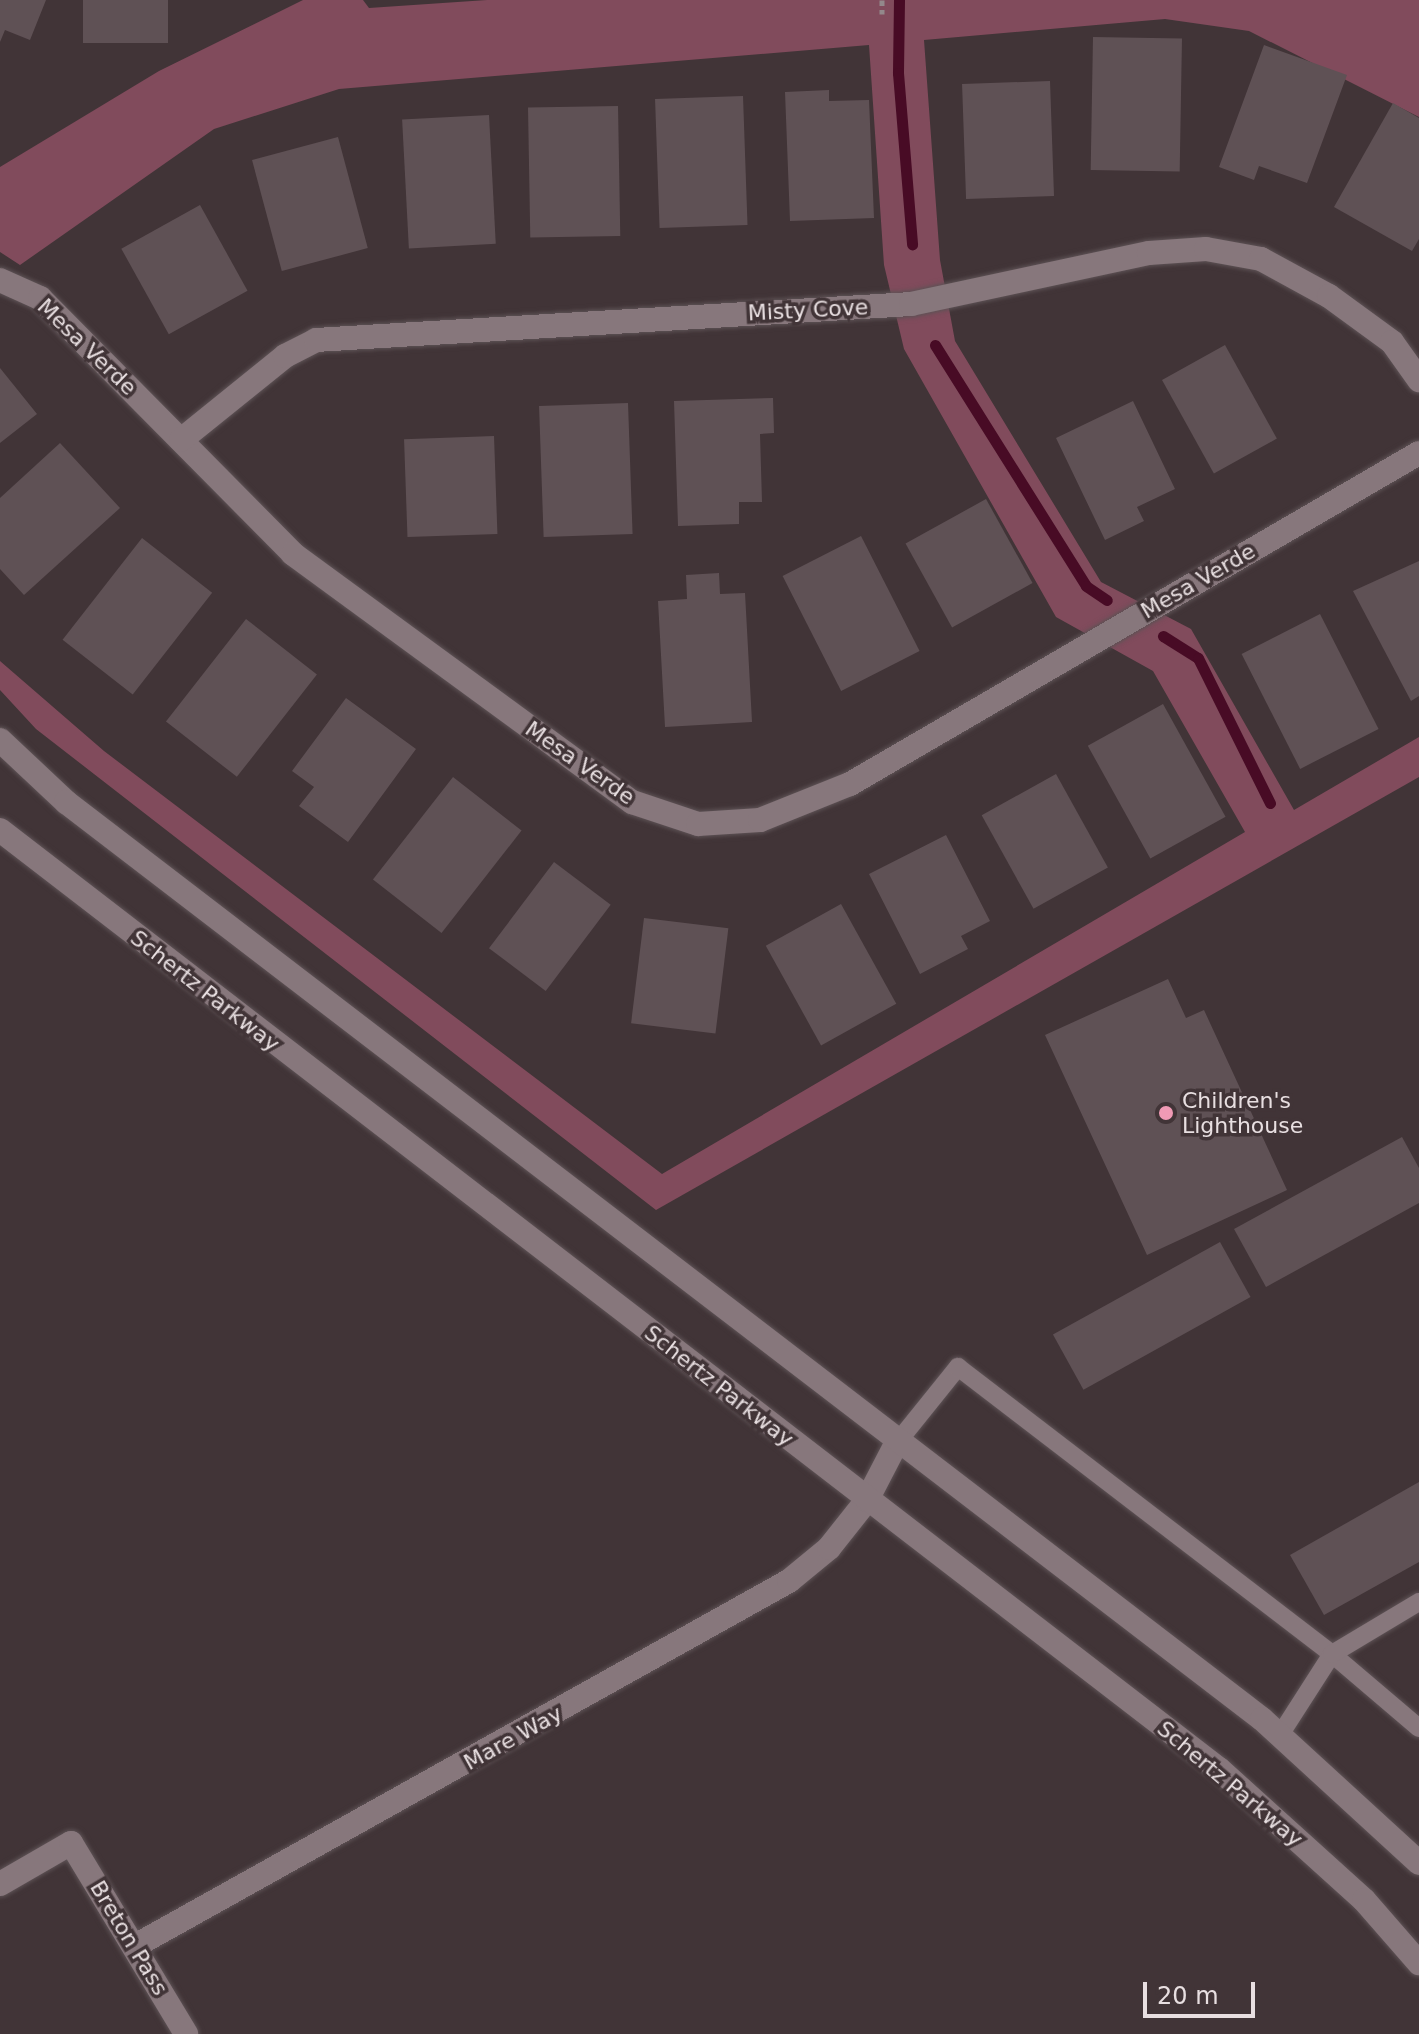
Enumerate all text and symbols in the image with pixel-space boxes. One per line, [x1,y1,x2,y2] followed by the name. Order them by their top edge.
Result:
[32,293,142,401] street label: Mesa Verde
[747,294,869,326] street label: Misty Cove
[1136,538,1260,624] street label: Mesa Verde
[520,716,640,810] street label: Mesa Verde
[125,925,285,1057] street label: Schertz Parkway
[1182,1087,1303,1138] place label: Children's Lighthouse
[1157,1104,1175,1122] marker: Children's Lighthouse
[639,1320,799,1452] street label: Schertz Parkway
[459,1700,567,1776] street label: Mare Way
[1152,1715,1308,1853] street label: Schertz Parkway
[84,1876,174,2000] street label: Breton Pass
[1147,1966,1259,2016] scale bar
[1157,1982,1219,2010] text: 20 m

